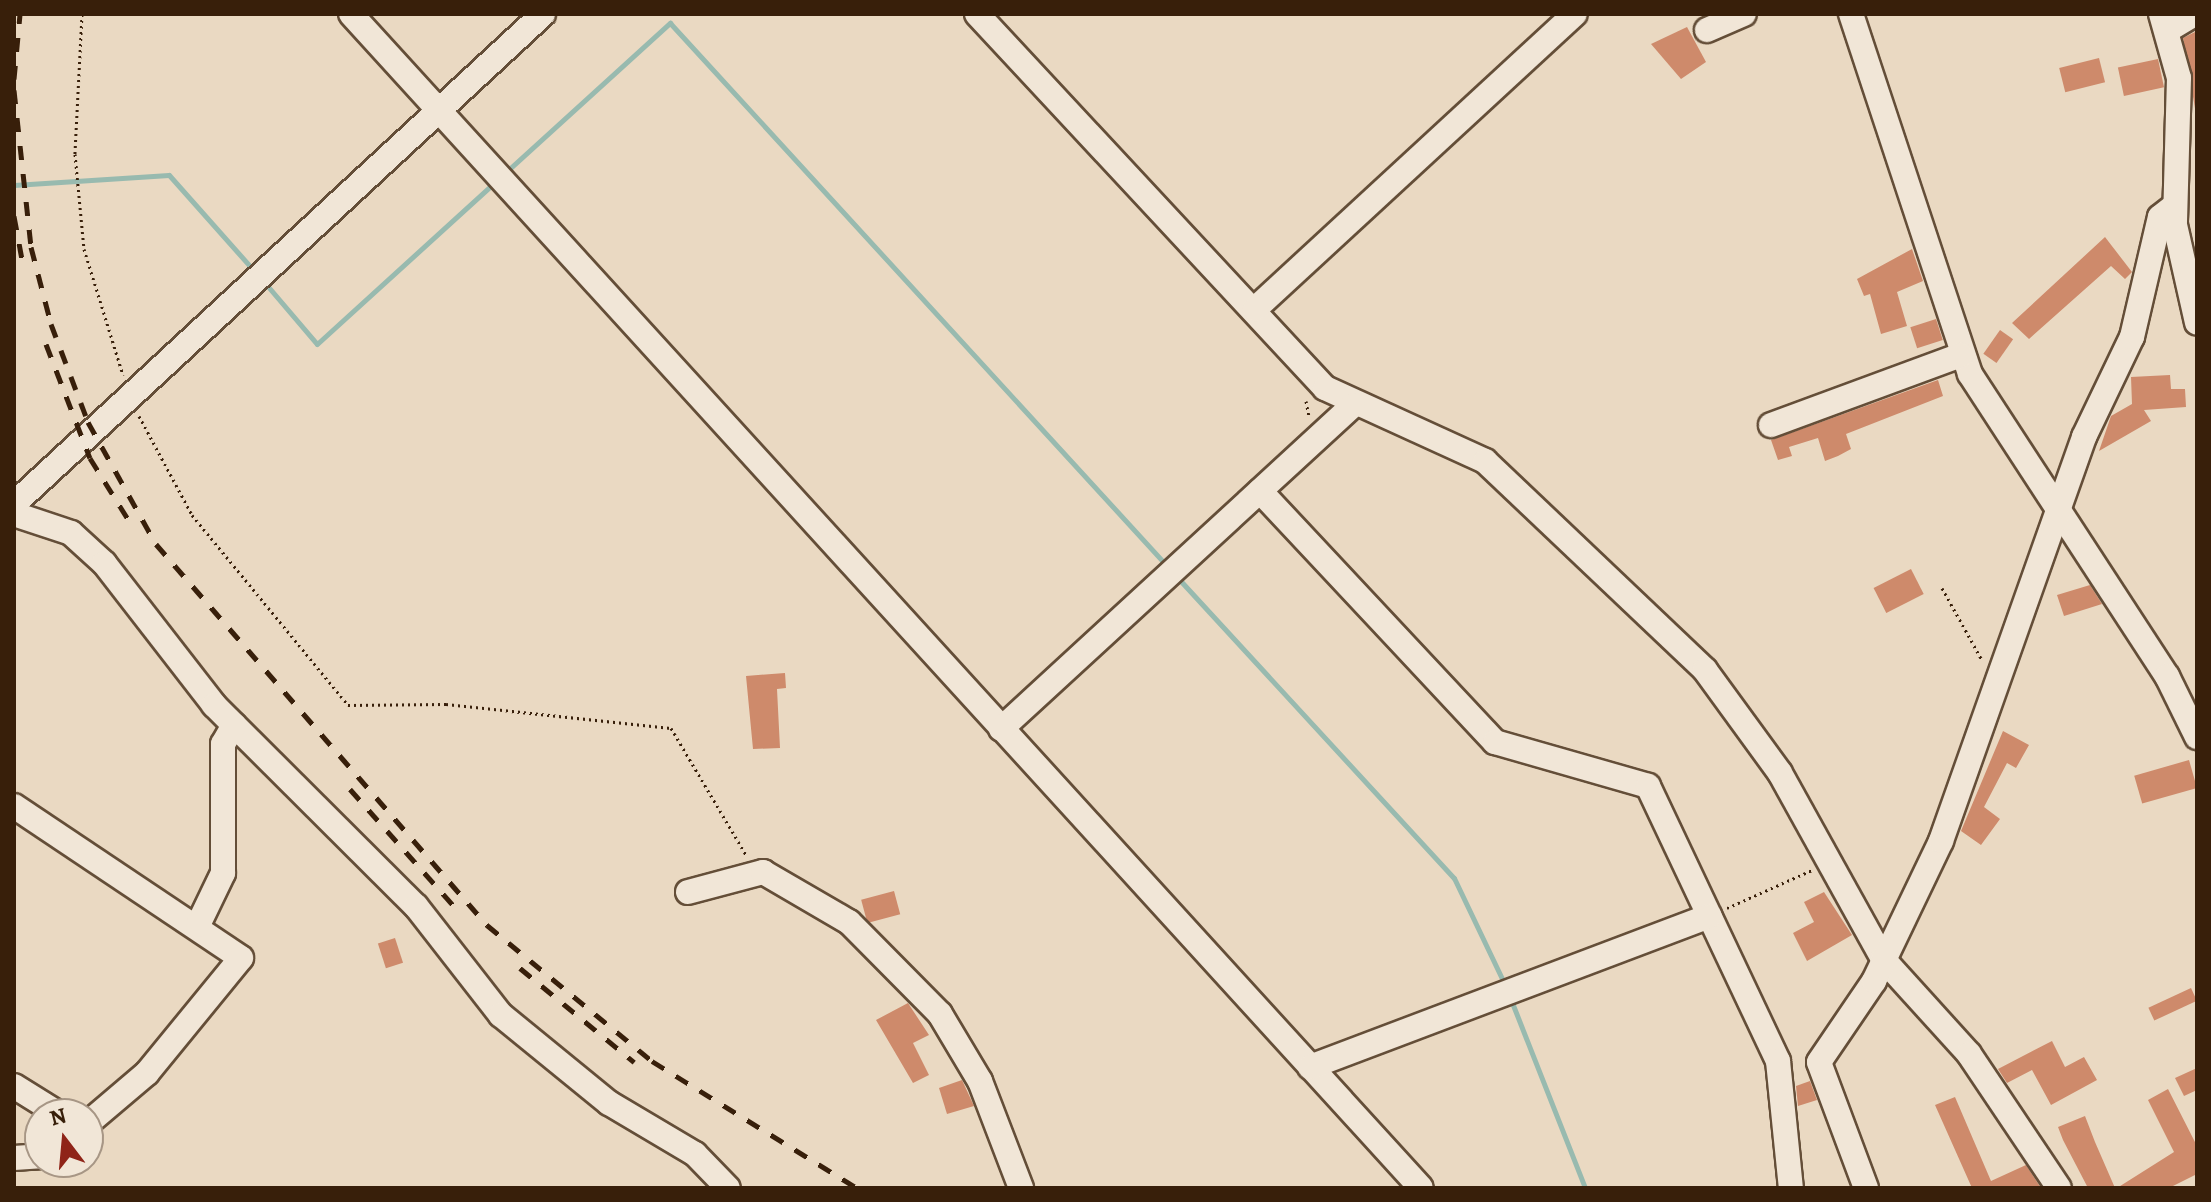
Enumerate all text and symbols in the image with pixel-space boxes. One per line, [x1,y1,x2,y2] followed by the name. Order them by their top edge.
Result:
[24,1098,104,1178] north arrow
[46,1100,70,1133] text: N

